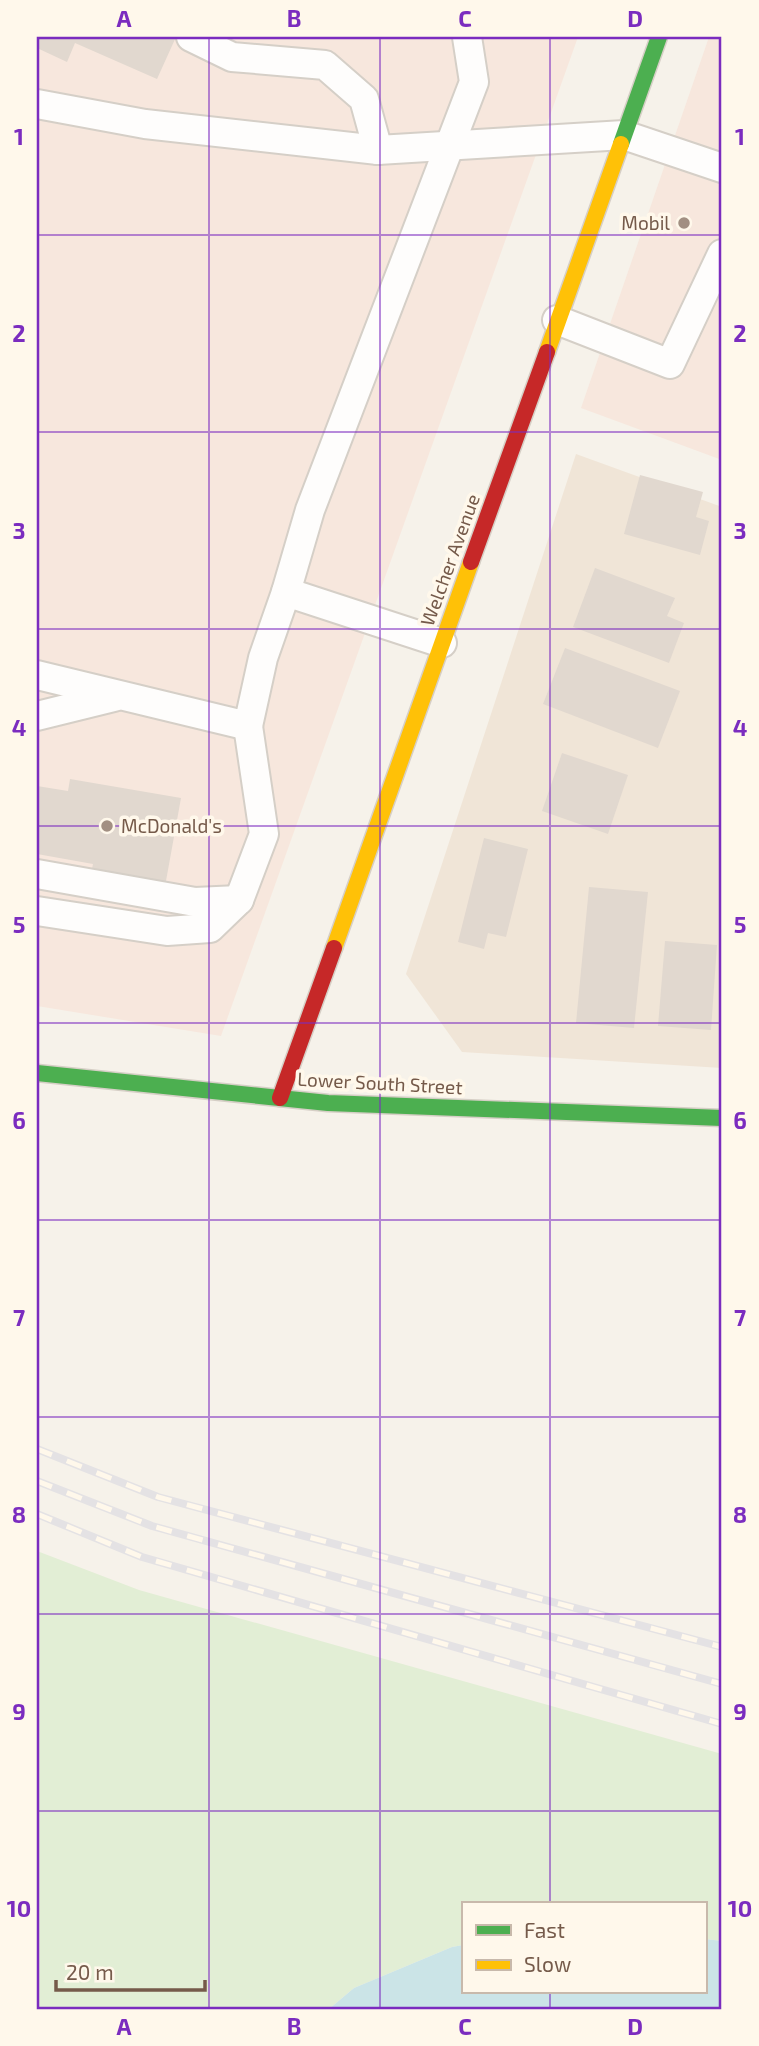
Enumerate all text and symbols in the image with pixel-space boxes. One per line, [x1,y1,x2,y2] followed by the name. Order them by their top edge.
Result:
[116,4,132,32] text: A
[287,4,301,32] text: B
[458,4,472,32] text: C
[627,4,643,32] text: D
[14,122,24,150] text: 1
[735,122,745,150] text: 1
[621,211,670,234] place label: Mobil
[676,215,692,231] marker: Mobil
[12,319,26,347] text: 2
[733,319,747,347] text: 2
[415,491,484,629] street label: Welcher Avenue
[12,516,26,544] text: 3
[733,516,747,544] text: 3
[12,713,26,741] text: 4
[733,713,747,741] text: 4
[121,814,222,837] place label: McDonald's
[99,818,115,834] marker: McDonald's
[13,910,25,938] text: 5
[734,910,746,938] text: 5
[297,1067,463,1098] street label: Lower South Street
[12,1106,26,1134] text: 6
[733,1106,747,1134] text: 6
[13,1303,25,1331] text: 7
[734,1303,746,1331] text: 7
[12,1500,26,1528] text: 8
[733,1500,747,1528] text: 8
[12,1697,26,1725] text: 9
[733,1697,747,1725] text: 9
[7,1894,31,1922] text: 10
[728,1894,752,1922] text: 10
[462,1902,706,1994] legend
[524,1917,565,1942] text: Fast
[56,1948,205,1992] scale bar
[524,1951,571,1976] text: Slow
[66,1959,114,1984] text: 20 m
[116,2012,132,2040] text: A
[287,2012,301,2040] text: B
[458,2012,472,2040] text: C
[627,2012,643,2040] text: D

